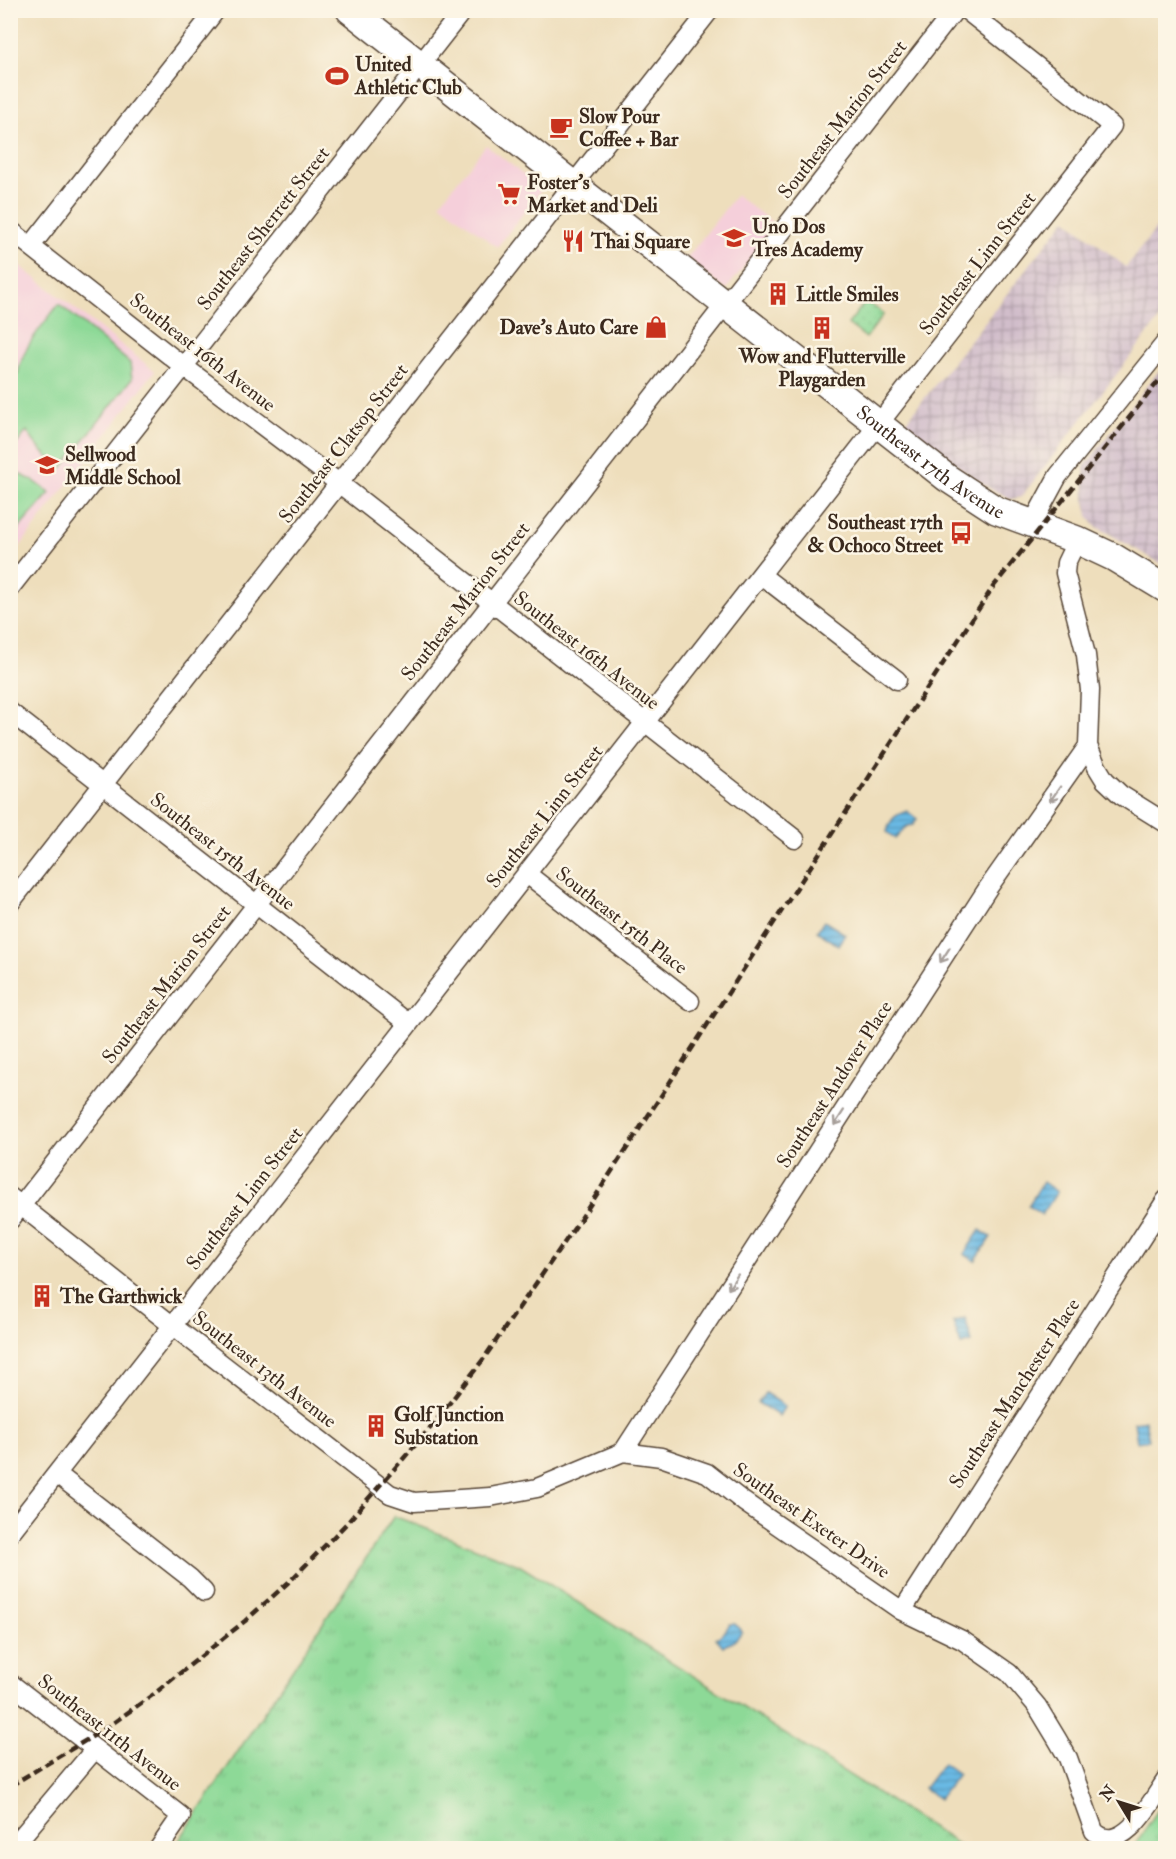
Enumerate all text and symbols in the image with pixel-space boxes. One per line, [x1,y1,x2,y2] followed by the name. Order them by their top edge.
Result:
[773,35,912,204] street label: Southeast Marion Street
[354,52,462,100] place label: United Athletic Club
[324,63,350,89] sports icon: United Athletic Club
[579,104,679,152] place label: Slow Pour Coffee + Bar
[548,114,574,140] cafe icon: Slow Pour Coffee + Bar
[192,141,335,315] street label: Southeast Sherrett Street
[526,170,658,218] place label: Foster's Market and Deli
[496,181,522,207] supermarket icon: Foster's Market and Deli
[914,186,1041,340] street label: Southeast Linn Street
[751,214,864,263] place label: Uno Dos Tres Academy
[721,225,747,251] school or university icon: Uno Dos Tres Academy
[560,228,586,254] restaurant icon: Thai Square
[590,229,691,255] place label: Thai Square
[765,281,791,307] building icon: Little Smiles
[796,282,899,307] place label: Little Smiles
[125,288,281,417] street label: Southeast 16th Avenue
[643,314,669,340] shop icon: Dave's Auto Care
[499,315,639,340] place label: Dave's Auto Care
[809,315,835,341] building icon: Wow and Flutterville Playgarden
[738,344,906,393] place label: Wow and Flutterville Playgarden
[273,358,415,529] street label: Southeast Clatsop Street
[851,400,1007,525] street label: Southeast 17th Avenue
[64,442,182,490] place label: Sellwood Middle School
[34,452,60,478] school or university icon: Sellwood Middle School
[808,510,944,558] place label: Southeast 17th & Ochoco Street
[396,517,535,686] street label: Southeast Marion Street
[948,520,974,546] bus stop icon: Southeast 17th & Ochoco Street
[509,586,665,715] street label: Southeast 16th Avenue
[481,739,608,893] street label: Southeast Linn Street
[1049,785,1061,801] one-way arrow
[145,787,300,916] street label: Southeast 15th Avenue
[551,861,693,980] street label: Southeast 15th Place
[97,900,236,1069] street label: Southeast Marion Street
[939,946,951,963] one-way arrow
[771,996,898,1173] street label: Southeast Andover Place
[833,1109,845,1126] one-way arrow
[181,1121,308,1275] street label: Southeast Linn Street
[726,1273,738,1290] one-way arrow
[29,1283,55,1309] building icon: The Garthwick
[59,1284,183,1309] place label: The Garthwick
[944,1294,1085,1493] street label: Southeast Manchester Place
[188,1305,342,1433] street label: Southeast 13th Avenue
[394,1402,505,1450] place label: Golf Junction Substation
[363,1413,389,1439] building icon: Golf Junction Substation
[728,1457,895,1584] street label: Southeast Exeter Drive
[33,1669,187,1796] street label: Southeast 11th Avenue
[1089,1772,1149,1832] north arrow
[1095,1781,1121,1806] text: N

